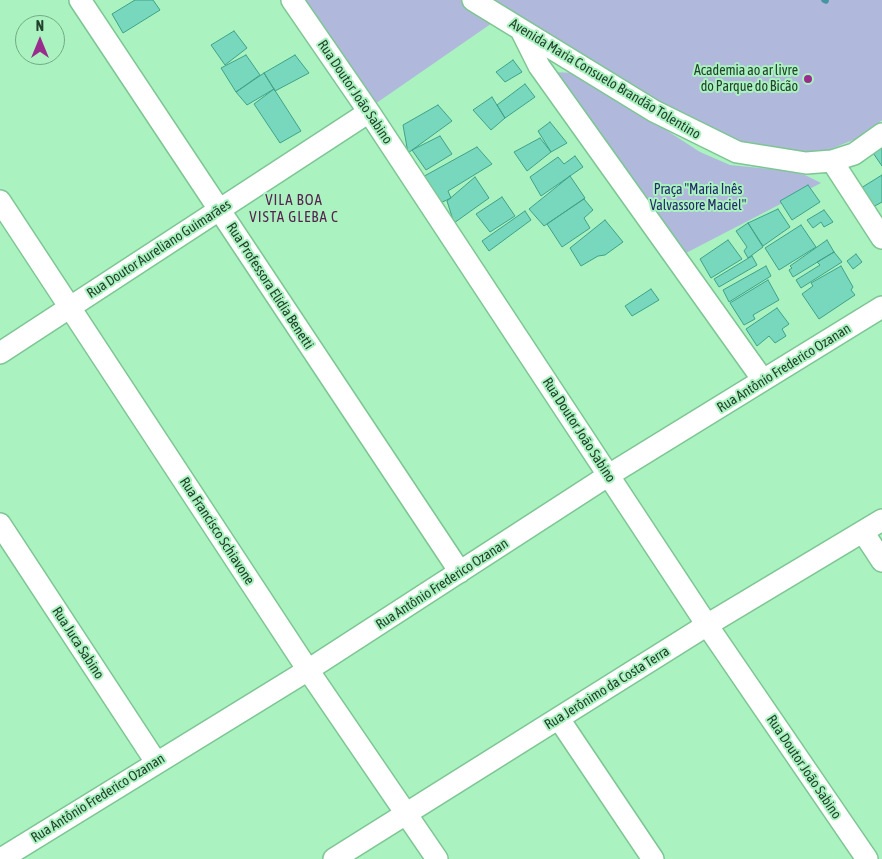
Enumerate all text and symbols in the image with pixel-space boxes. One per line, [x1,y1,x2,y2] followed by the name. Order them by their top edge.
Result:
[15,15,65,65] north arrow
[506,15,704,143] street label: Avenida Maria Consuelo Brandão Tolentino
[36,18,44,34] text: N
[314,37,396,147] street label: Rua Doutor João Sabino
[694,63,798,95] place label: Academia ao ar livre do Parque do Bicão
[802,73,814,85] marker: Academia ao ar livre do Parque do Bicão
[650,182,746,214] park label: Praça "Maria Inês Valvassore Maciel"
[248,191,340,226] district label: VILA BOA VISTA GLEBA C
[84,196,234,302] street label: Rua Doutor Aureliano Guimarães
[223,220,317,352] street label: Rua Professora Elidia Benetti
[714,320,854,416] street label: Rua Antônio Frederico Ozanan
[539,374,619,486] street label: Rua Doutor João Sabino
[176,474,258,588] street label: Rua Francisco Schiavone
[373,535,511,633] street label: Rua Antônio Frederico Ozanan
[48,604,108,682] street label: Rua Juca Sabino
[542,643,672,733] street label: Rua Jerônimo da Costa Terra
[763,712,845,822] street label: Rua Doutor João Sabino
[28,750,168,846] street label: Rua Antônio Frederico Ozanan

